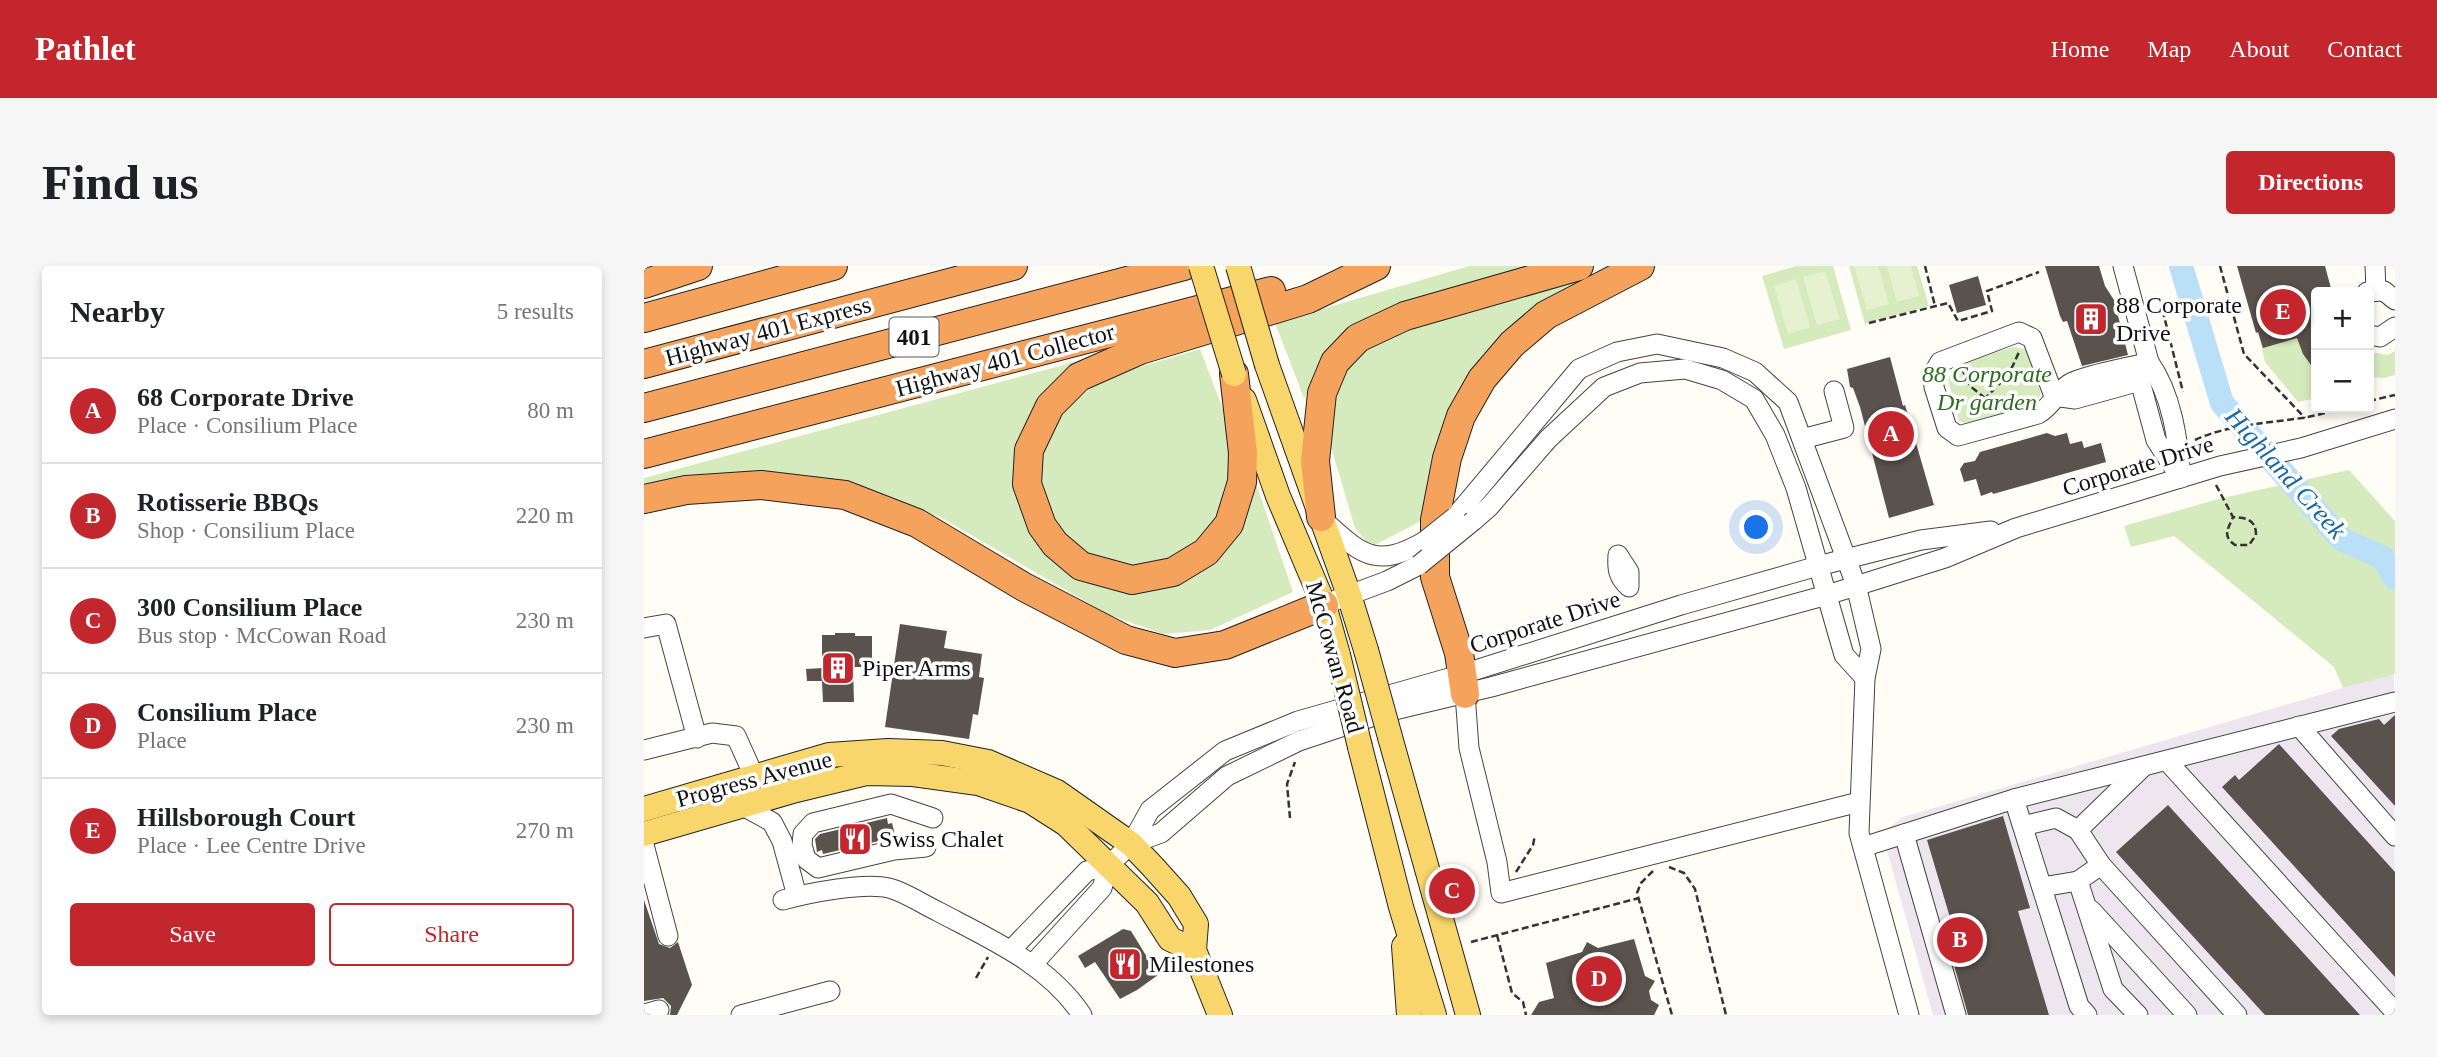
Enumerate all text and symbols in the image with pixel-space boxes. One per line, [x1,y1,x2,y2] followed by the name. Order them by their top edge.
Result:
[35,31,136,67] text: Pathlet
[2051,36,2109,62] text: Home
[2147,36,2191,62] text: Map
[2229,36,2289,62] text: About
[2327,36,2402,62] text: Contact
[2226,151,2395,214] button: Directions
[42,155,199,210] text: Find us
[2260,286,2306,338] pin: E
[2311,287,2374,413] map controls
[2311,287,2374,350] button: +
[662,291,874,371] street label: Highway 401 Express
[2116,292,2242,346] place label: 88 Corporate Drive
[70,295,165,328] text: Nearby
[497,299,574,324] text: 5 results
[2072,300,2110,338] building icon: 88 Corporate Drive
[890,318,938,356] road number: 401
[893,318,1117,402] street label: Highway 401 Collector
[2311,350,2374,413] button: −
[1922,361,2052,415] park label: 88 Corporate Dr garden
[137,383,354,412] text: 68 Corporate Drive
[85,398,101,423] text: A
[527,398,574,423] text: 80 m
[2219,401,2352,545] water label: Highland Creek
[1868,408,1914,460] pin: A
[137,413,357,438] text: Place · Consilium Place
[2059,431,2217,501] street label: Corporate Drive
[137,488,318,517] text: Rotisserie BBQs
[85,503,101,528] text: B
[516,503,574,528] text: 220 m
[1739,510,1773,544] your location
[137,518,355,543] text: Shop · Consilium Place
[1301,578,1369,736] street label: McCowan Road
[1467,585,1623,659] street label: Corporate Drive
[137,593,362,622] text: 300 Consilium Place
[85,608,101,633] text: C
[516,608,574,633] text: 230 m
[137,623,386,648] text: Bus stop · McCowan Road
[819,649,857,687] building icon: Piper Arms
[862,655,971,681] place label: Piper Arms
[137,698,317,727] text: Consilium Place
[85,713,101,738] text: D
[516,713,574,738] text: 230 m
[137,728,187,753] text: Place
[673,746,835,812] street label: Progress Avenue
[137,803,355,832] text: Hillsborough Court
[85,818,101,843] text: E
[516,818,574,843] text: 270 m
[836,820,874,858] restaurant icon: Swiss Chalet
[879,826,1004,852] place label: Swiss Chalet
[137,833,366,858] text: Place · Lee Centre Drive
[1429,865,1475,917] pin: C
[70,903,315,966] button: Save
[329,903,574,966] button: Share
[1937,914,1983,966] pin: B
[1106,945,1144,983] restaurant icon: Milestones
[1149,951,1254,977] place label: Milestones
[1576,953,1622,1005] pin: D

